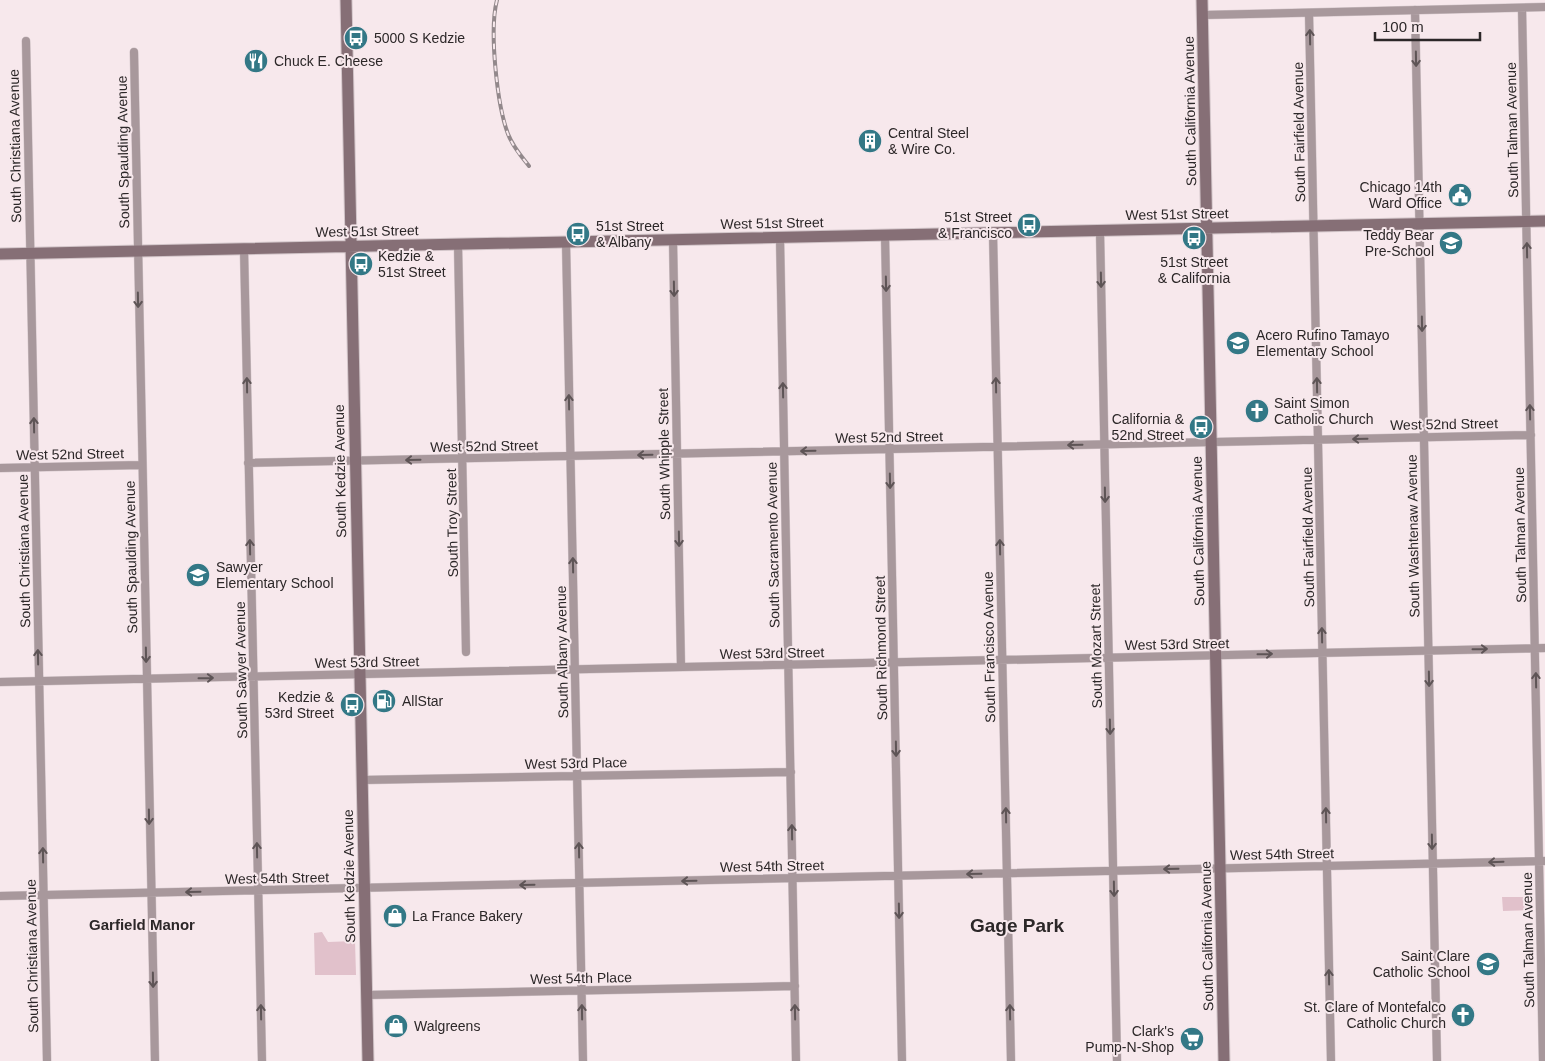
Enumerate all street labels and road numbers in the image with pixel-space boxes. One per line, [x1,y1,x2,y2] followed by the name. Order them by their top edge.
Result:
[1181,36,1199,186] street label: South California Avenue
[1290,61,1308,202] street label: South Fairfield Avenue
[1503,62,1521,198] street label: South Talman Avenue
[6,69,24,223] street label: South Christiana Avenue
[114,75,132,229] street label: South Spaulding Avenue
[1125,205,1229,223] street label: West 51st Street
[720,214,824,232] street label: West 51st Street
[315,222,419,240] street label: West 51st Street
[655,388,673,520] street label: South Whipple Street
[331,404,349,538] street label: South Kedzie Avenue
[1390,415,1498,433] street label: West 52nd Street
[835,428,943,446] street label: West 52nd Street
[430,437,538,455] street label: West 52nd Street
[16,445,124,463] street label: West 52nd Street
[1404,454,1422,618] street label: South Washtenaw Avenue
[1189,456,1207,606] street label: South California Avenue
[764,462,782,628] street label: South Sacramento Avenue
[1299,466,1317,607] street label: South Fairfield Avenue
[1511,467,1529,603] street label: South Talman Avenue
[443,468,461,578] street label: South Troy Street
[15,474,33,628] street label: South Christiana Avenue
[122,480,140,634] street label: South Spaulding Avenue
[980,571,998,723] street label: South Francisco Avenue
[872,575,890,721] street label: South Richmond Street
[1087,584,1105,708] street label: South Mozart Street
[553,585,571,719] street label: South Albany Avenue
[232,601,250,739] street label: South Sawyer Avenue
[1124,635,1230,653] street label: West 53rd Street
[719,644,825,662] street label: West 53rd Street
[314,653,420,671] street label: West 53rd Street
[525,754,628,772] street label: West 53rd Place
[340,809,358,943] street label: South Kedzie Avenue
[1230,845,1334,863] street label: West 54th Street
[720,857,824,875] street label: West 54th Street
[1198,861,1216,1011] street label: South California Avenue
[225,869,329,887] street label: West 54th Street
[1519,872,1537,1008] street label: South Talman Avenue
[23,879,41,1033] street label: South Christiana Avenue
[530,969,632,987] street label: West 54th Place

